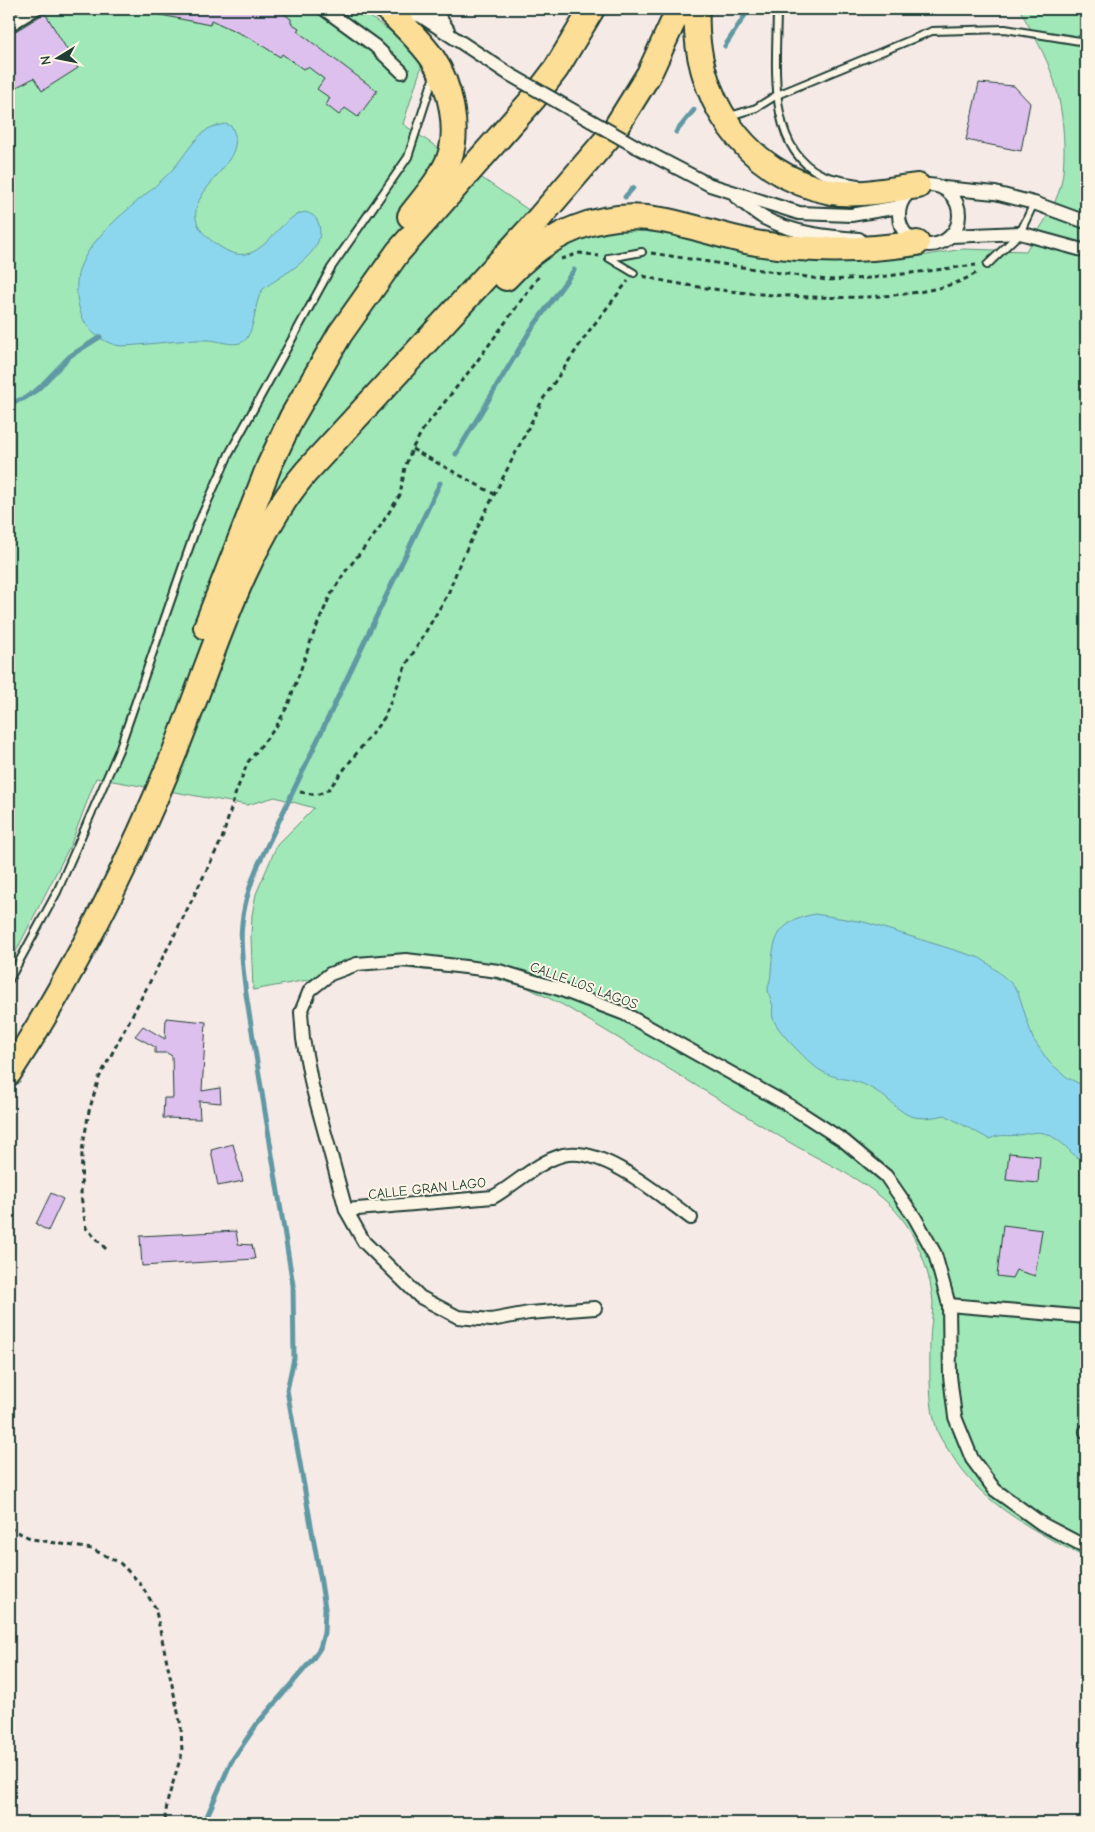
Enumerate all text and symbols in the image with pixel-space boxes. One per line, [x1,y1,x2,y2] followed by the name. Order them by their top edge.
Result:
[32,32,82,82] north arrow
[37,54,55,66] text: N
[528,958,640,1013] street label: CALLE LOS LAGOS
[367,1174,487,1203] street label: CALLE GRAN LAGO

